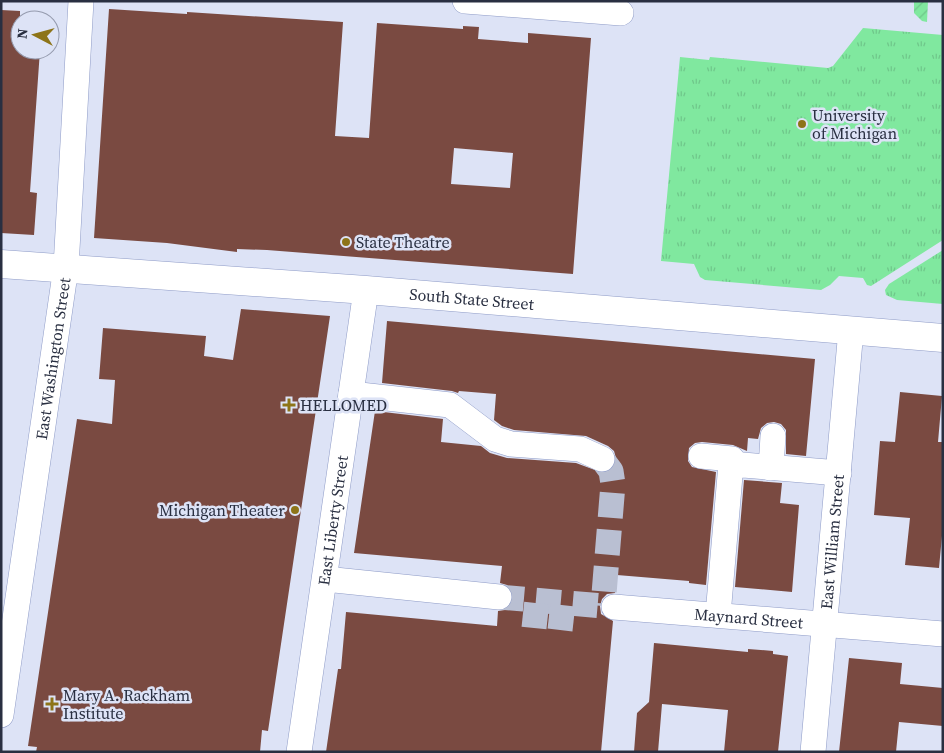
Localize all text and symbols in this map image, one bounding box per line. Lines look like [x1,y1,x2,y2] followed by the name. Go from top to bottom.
[10,10,60,60] north arrow
[12,28,33,40] text: N
[812,104,897,144] place label: University of Michigan
[796,118,808,130] marker: University of Michigan
[356,231,450,253] place label: State Theatre
[340,236,352,248] marker: State Theatre
[30,275,75,441] street label: East Washington Street
[409,283,536,315] street label: South State Street
[300,394,387,416] place label: HELLOMED
[282,398,296,412] marker: HELLOMED
[312,453,353,587] street label: East Liberty Street
[815,473,849,610] street label: East William Street
[159,499,285,521] place label: Michigan Theater
[289,504,301,516] marker: Michigan Theater
[693,603,805,634] street label: Maynard Street
[63,684,190,724] place label: Mary A. Rackham Institute
[45,697,59,711] marker: Mary A. Rackham Institute

